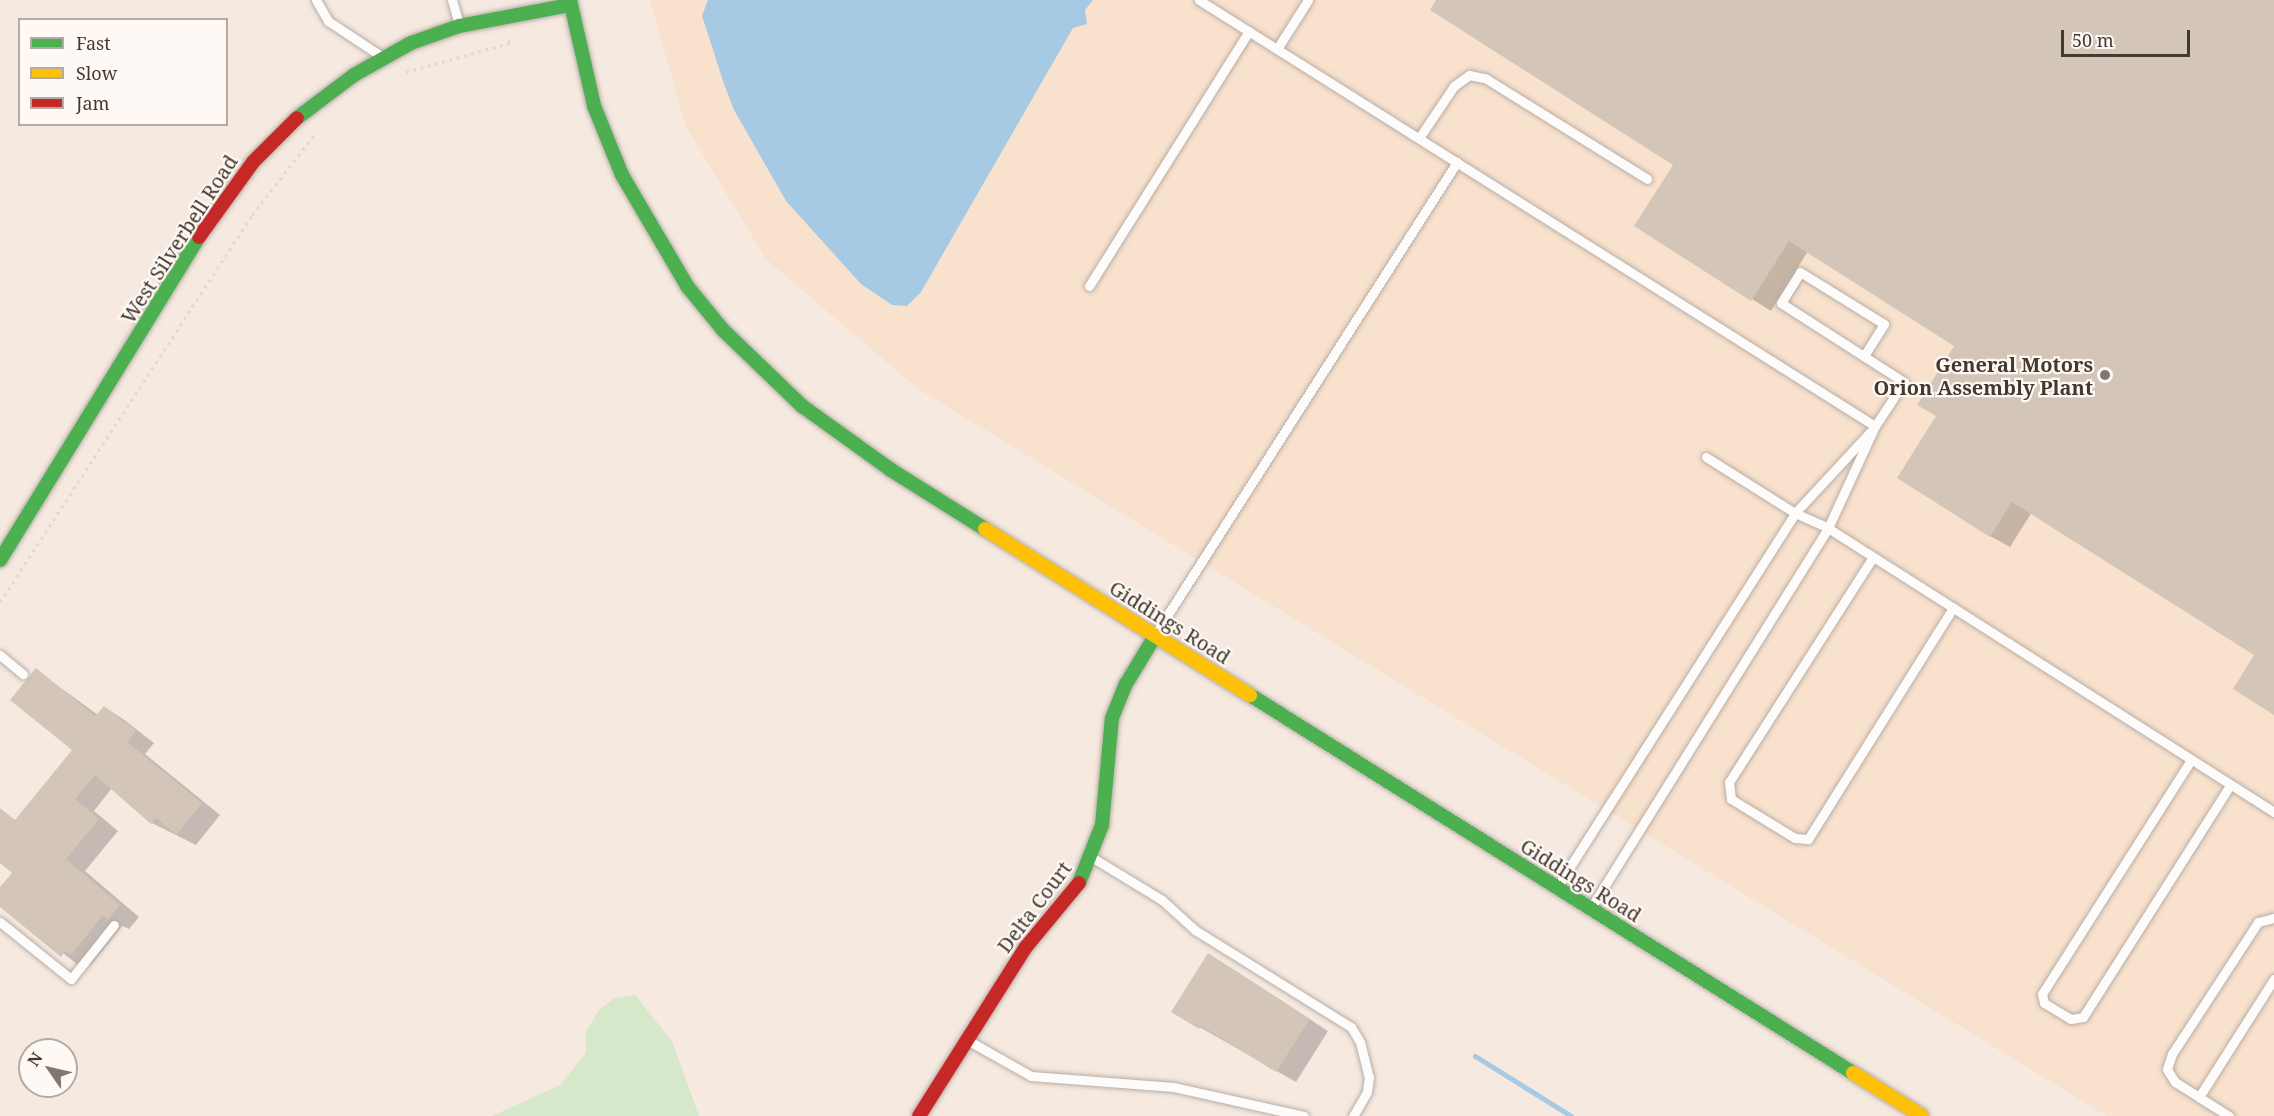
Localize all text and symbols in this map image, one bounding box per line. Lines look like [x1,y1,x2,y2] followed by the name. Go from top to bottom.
[18,18,228,126] legend
[2064,18,2193,56] scale bar
[2072,28,2114,52] text: 50 m
[76,31,111,55] text: Fast
[76,61,117,85] text: Slow
[76,91,110,115] text: Jam
[116,150,242,328] street label: West Silverbell Road
[1873,352,2093,399] place label: General Motors Orion Assembly Plant
[2098,368,2112,382] marker: General Motors Orion Assembly Plant
[1105,575,1235,669] street label: Giddings Road
[1516,833,1646,927] street label: Giddings Road
[992,857,1076,957] street label: Delta Court
[18,1038,78,1098] north arrow
[22,1048,47,1070] text: N

